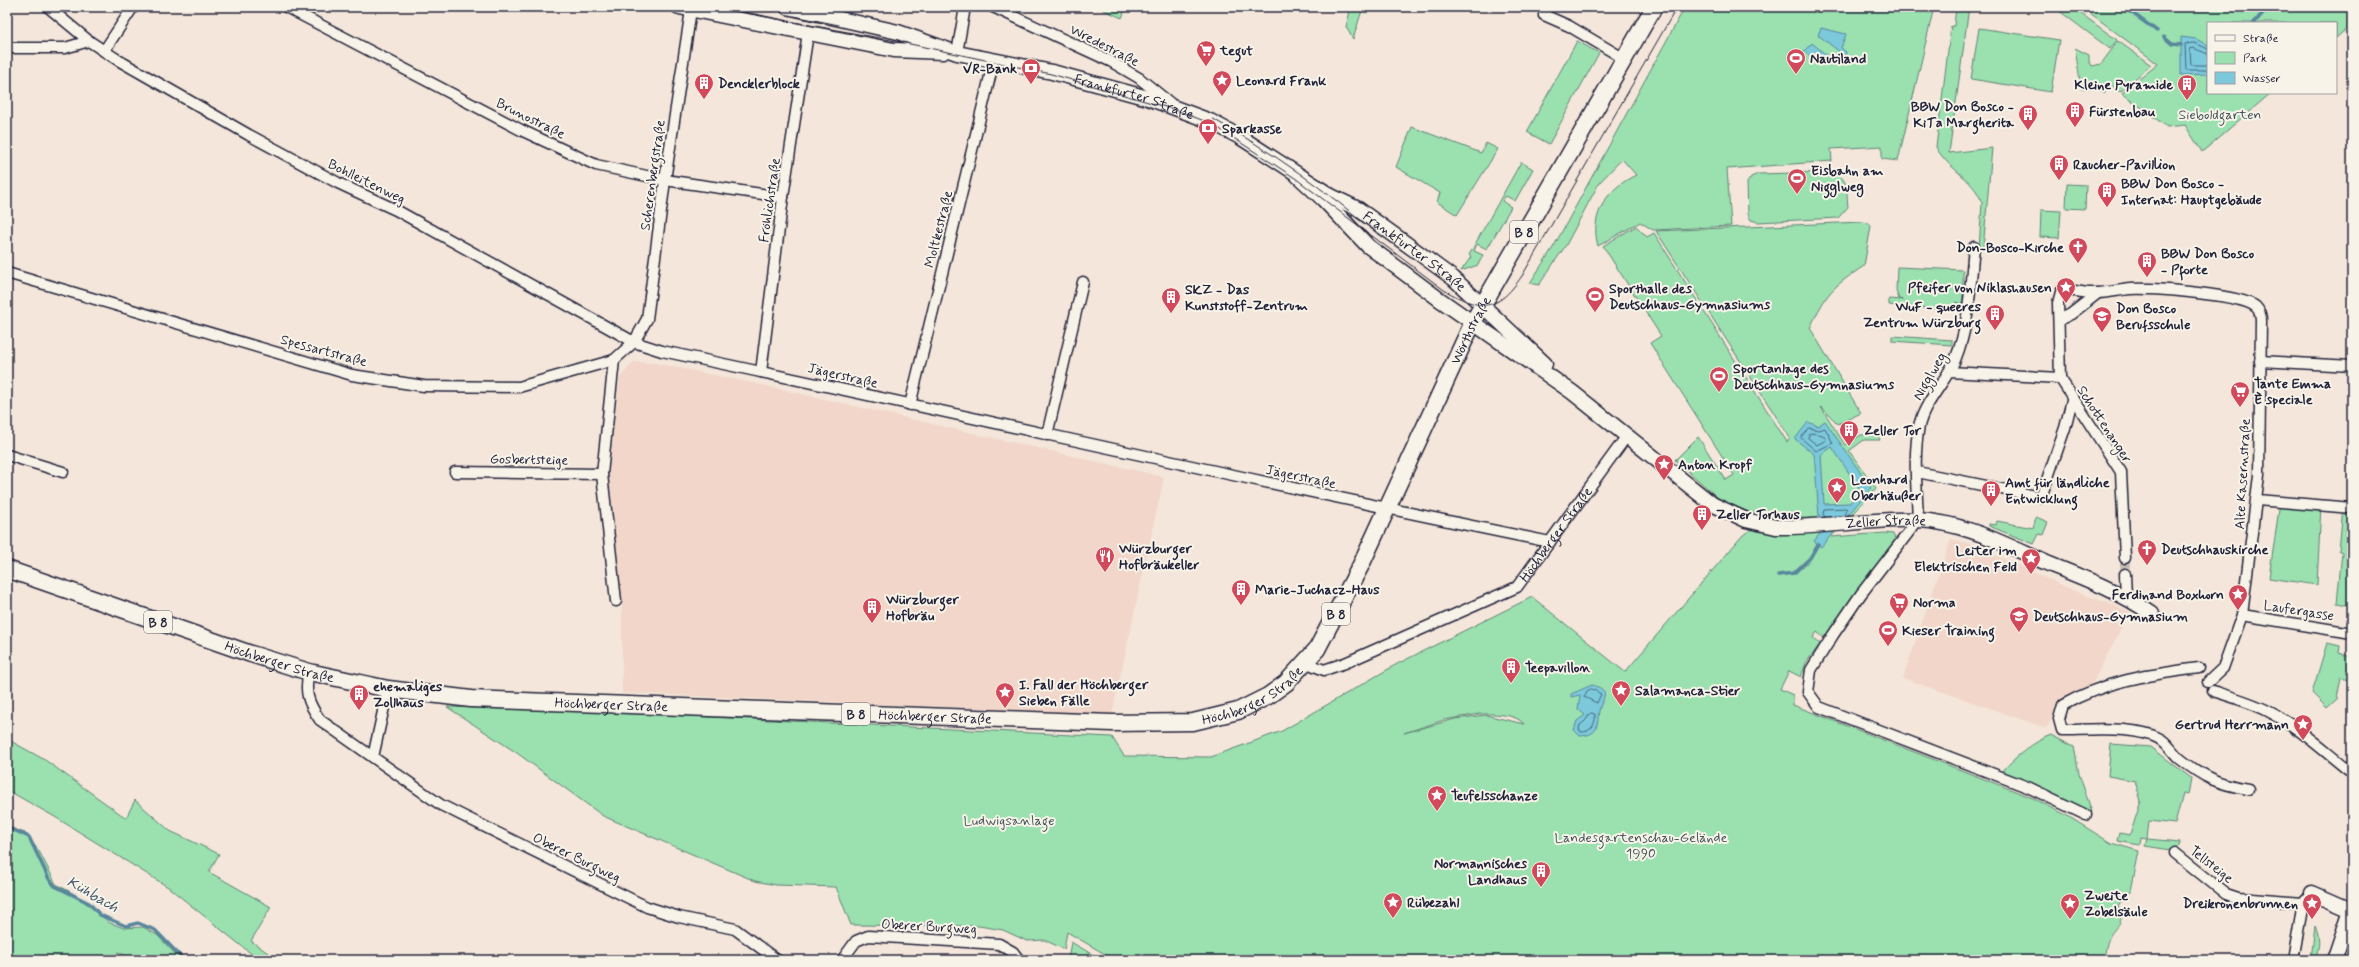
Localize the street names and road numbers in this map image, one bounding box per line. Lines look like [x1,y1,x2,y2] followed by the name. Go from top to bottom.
[1067,21,1142,71] street label: Wredestraße
[1072,70,1196,124] street label: Frankfurter Straße
[493,94,568,143] street label: Brunostraße
[636,118,672,232] street label: Scherenbergstraße
[325,155,408,208] street label: Bohlleitenweg
[755,156,785,244] street label: Fröhlichstraße
[921,189,957,270] street label: Moltkestraße
[1359,208,1470,296] street label: Frankfurter Straße
[1510,221,1538,243] road number: B 8
[1447,293,1496,367] street label: Wörthstraße
[278,331,369,371] street label: Spessartstraße
[1909,349,1953,405] street label: Nigglweg
[806,359,880,393] street label: Jägerstraße
[2072,382,2136,467] street label: Schottenanger
[2231,418,2255,530] street label: Alte Kasernstraße
[490,450,568,470] street label: Gosbertsteige
[1264,461,1338,493] street label: Jägerstraße
[1516,483,1597,586] street label: Höchberger Straße
[1845,512,1927,533] street label: Zeller Straße
[2262,597,2335,625] street label: Laufergasse
[1322,603,1350,625] road number: B 8
[144,611,172,633] road number: B 8
[222,638,336,687] street label: Höchberger Straße
[1200,662,1307,730] street label: Höchberger Straße
[554,694,668,716] street label: Höchberger Straße
[842,703,870,725] road number: B 8
[878,706,992,728] street label: Höchberger Straße
[529,829,624,889] street label: Oberer Burgweg
[2186,842,2237,888] street label: Tellsteige
[881,916,977,940] street label: Oberer Burgweg

